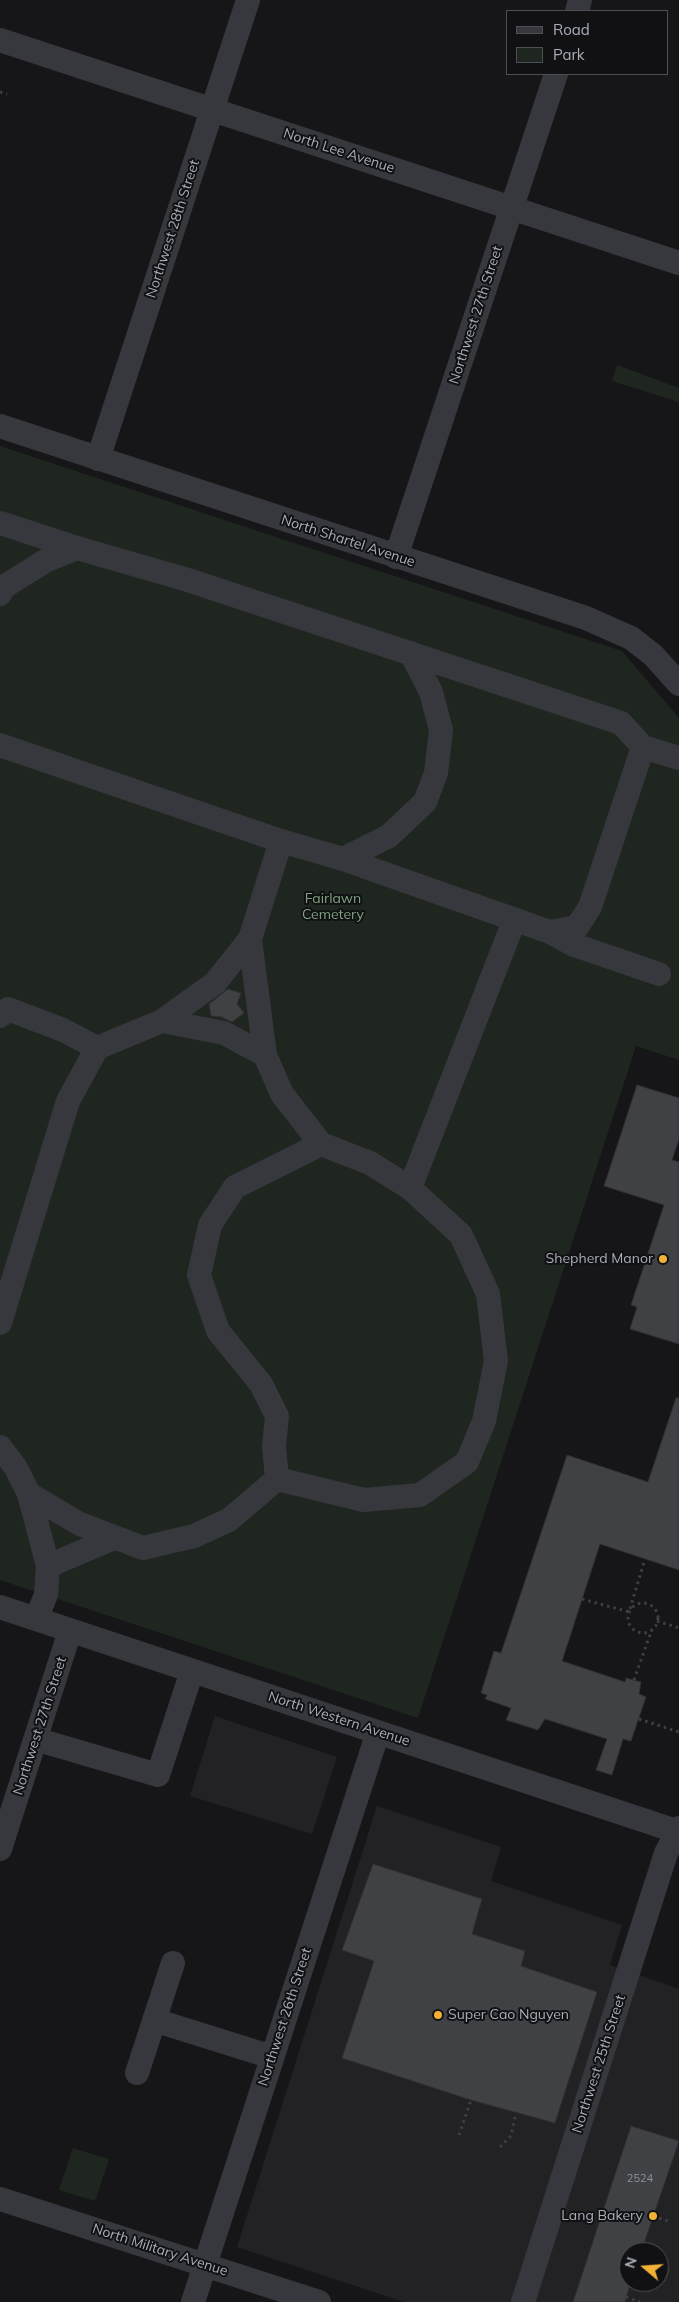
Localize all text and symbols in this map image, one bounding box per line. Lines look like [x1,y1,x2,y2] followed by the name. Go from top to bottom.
[507,10,669,75] legend
[553,20,590,39] text: Road
[553,45,585,64] text: Park
[281,125,397,177] street label: North Lee Avenue
[143,158,203,300] street label: Northwest 28th Street
[446,244,506,386] street label: Northwest 27th Street
[279,511,417,571] street label: North Shartel Avenue
[302,891,364,924] park label: Fairlawn Cemetery
[545,1251,653,1267] place label: Shepherd Manor
[657,1253,669,1265] marker: Shepherd Manor
[10,1655,70,1797] street label: Northwest 27th Street
[266,1688,412,1750] street label: North Western Avenue
[255,1946,315,2088] street label: Northwest 26th Street
[569,1993,629,2135] street label: Northwest 25th Street
[448,2007,569,2023] place label: Super Cao Nguyen
[432,2009,444,2021] marker: Super Cao Nguyen
[627,2172,653,2186] house number: 2524
[561,2208,643,2224] place label: Lang Bakery
[647,2210,659,2222] marker: Lang Bakery
[90,2220,230,2280] street label: North Military Avenue
[619,2242,669,2292] north arrow
[620,2255,641,2270] text: N

